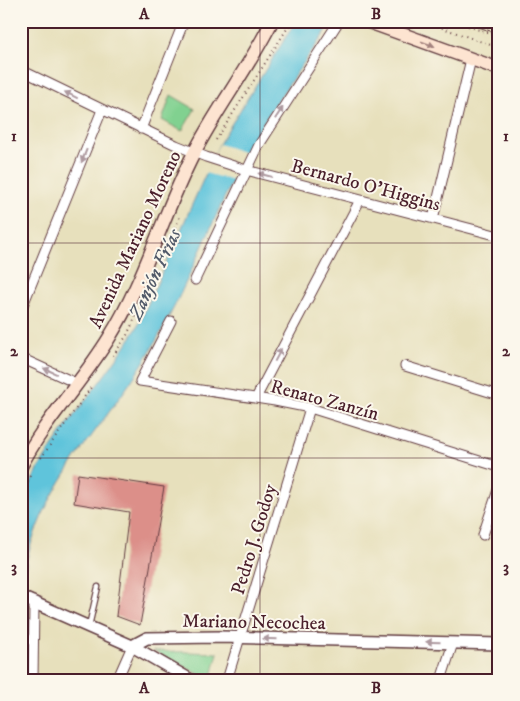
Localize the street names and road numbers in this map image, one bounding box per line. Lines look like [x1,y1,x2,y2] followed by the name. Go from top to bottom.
[84,147,187,332] street label: Avenida Mariano Moreno
[288,154,443,216] street label: Bernardo O'Higgins
[268,375,381,426] street label: Renato Zanzín
[227,480,282,598] street label: Pedro J. Godoy
[182,610,326,635] street label: Mariano Necochea

